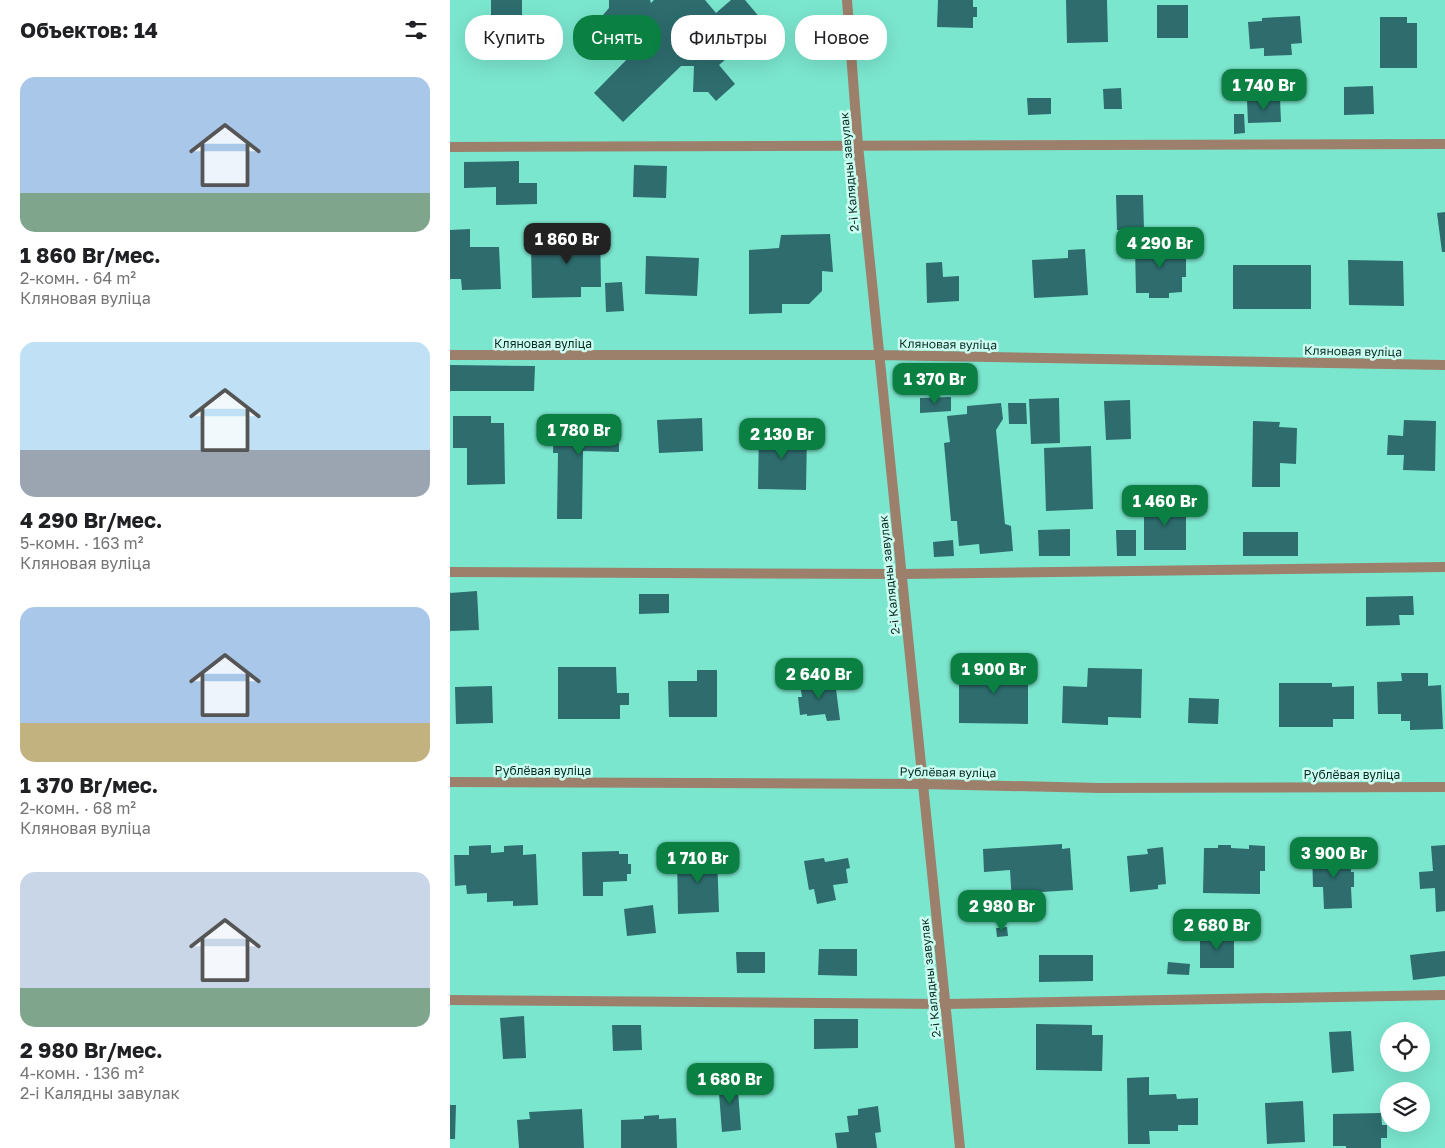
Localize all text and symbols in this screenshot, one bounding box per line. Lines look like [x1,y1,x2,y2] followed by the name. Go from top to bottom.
[465,15,563,60] chip: Купить
[573,15,661,60] chip: Снять
[671,15,785,60] chip: Фильтры
[795,15,887,60] chip: Новое
[402,16,430,44] icon: filters
[20,17,158,43] text: Объектов: 14
[1212,68,1316,111] pin: 1 740 Br
[1233,75,1295,95] text: 1 740 Br
[180,110,270,200] icon: home
[836,112,862,232] street label: 2-і Калядны завулак
[515,222,619,265] pin: 1 860 Br
[1108,226,1212,269] pin: 4 290 Br
[535,229,599,249] text: 1 860 Br
[1127,233,1193,253] text: 4 290 Br
[20,242,161,268] text: 1 860 Br/мес.
[20,268,136,288] text: 2-комн. · 64 m²
[20,288,151,308] text: Кляновая вуліца
[494,336,592,351] street label: Кляновая вуліца
[899,336,997,352] street label: Кляновая вуліца
[1304,343,1402,359] street label: Кляновая вуліца
[883,362,987,405] pin: 1 370 Br
[904,369,966,389] text: 1 370 Br
[180,375,270,465] icon: home
[527,414,631,456] pin: 1 780 Br
[730,418,834,460] pin: 2 130 Br
[547,420,611,440] text: 1 780 Br
[750,424,814,444] text: 2 130 Br
[1113,484,1217,527] pin: 1 460 Br
[1133,491,1197,511] text: 1 460 Br
[20,507,162,533] text: 4 290 Br/мес.
[875,515,903,635] street label: 2-і Калядны завулак
[20,533,143,553] text: 5-комн. · 163 m²
[20,553,151,573] text: Кляновая вуліца
[180,640,270,730] icon: home
[942,652,1046,695] pin: 1 900 Br
[767,658,871,700] pin: 2 640 Br
[962,659,1026,679] text: 1 900 Br
[786,664,852,684] text: 2 640 Br
[495,763,591,778] street label: Рублёвая вуліца
[899,764,997,780] street label: Рублёвая вуліца
[1304,767,1400,782] street label: Рублёвая вуліца
[20,772,158,798] text: 1 370 Br/мес.
[20,798,136,818] text: 2-комн. · 68 m²
[20,818,151,838] text: Кляновая вуліца
[1282,836,1386,879] pin: 3 900 Br
[646,842,750,884] pin: 1 710 Br
[1301,843,1367,863] text: 3 900 Br
[667,848,729,868] text: 1 710 Br
[950,890,1054,932] pin: 2 980 Br
[969,896,1035,916] text: 2 980 Br
[180,905,270,995] icon: home
[1165,908,1269,951] pin: 2 680 Br
[1184,915,1250,935] text: 2 680 Br
[916,918,944,1038] street label: 2-і Калядны завулак
[1380,1022,1430,1132] map controls
[1380,1022,1430,1072] button: locate
[20,1037,163,1063] text: 2 980 Br/мес.
[678,1062,782,1105] pin: 1 680 Br
[20,1063,144,1083] text: 4-комн. · 136 m²
[698,1069,762,1089] text: 1 680 Br
[1380,1082,1430,1132] button: layers
[20,1083,180,1103] text: 2-і Калядны завулак

